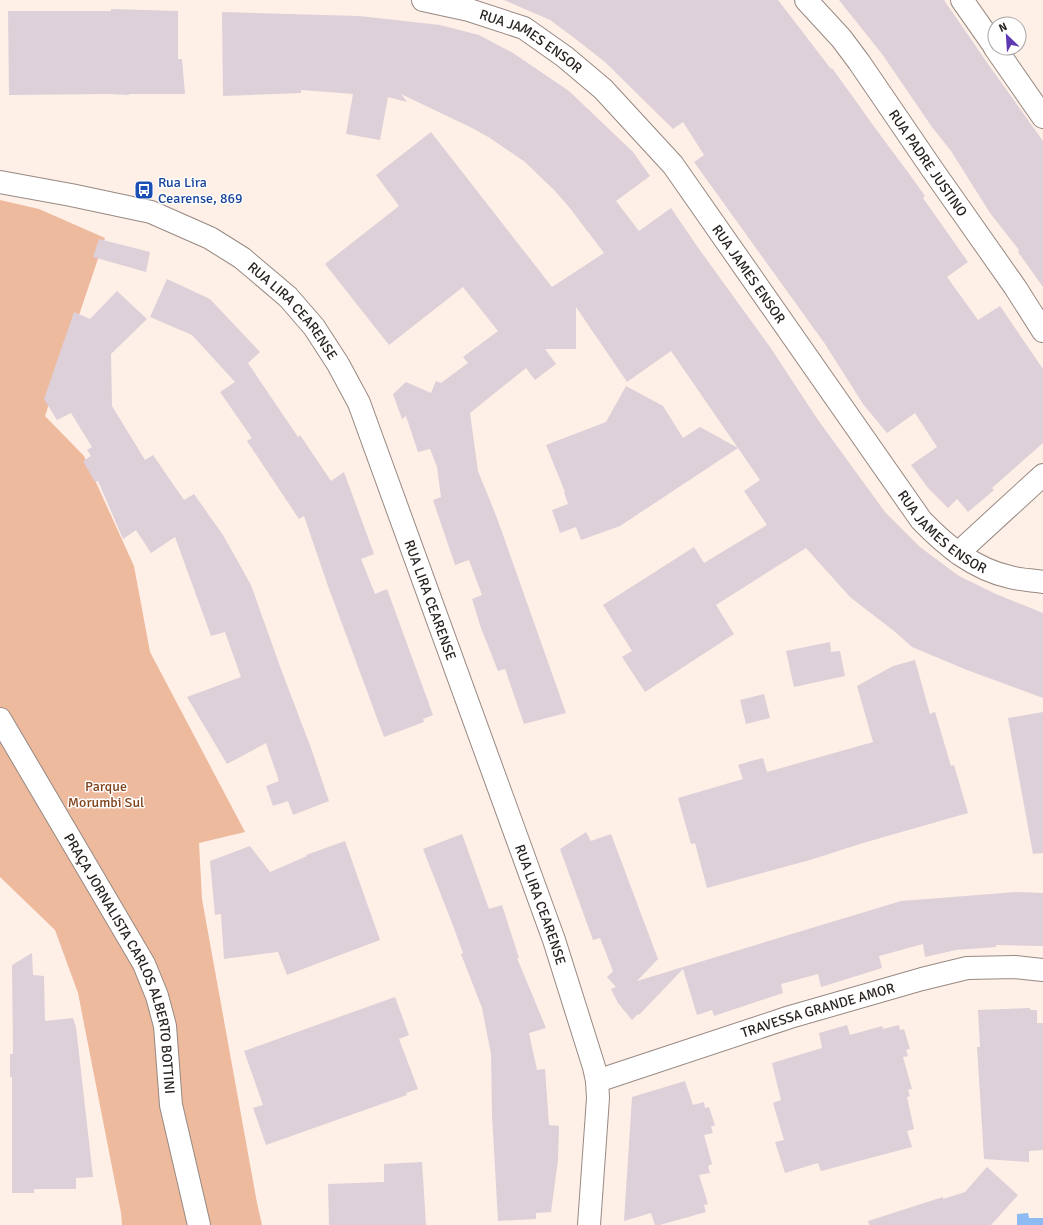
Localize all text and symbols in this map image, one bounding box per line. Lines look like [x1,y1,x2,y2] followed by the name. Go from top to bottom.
[477,6,586,76] street label: RUA JAMES ENSOR
[987,16,1027,56] north arrow
[997,20,1009,35] text: N
[885,106,971,220] street label: RUA PADRE JUSTINO
[158,174,243,207] place label: Rua Lira Cearense, 869
[133,179,155,201] bus stop icon: Rua Lira Cearense, 869
[709,221,789,327] street label: RUA JAMES ENSOR
[244,258,341,363] street label: RUA LIRA CEARENSE
[894,487,990,577] street label: RUA JAMES ENSOR
[401,537,460,662] street label: RUA LIRA CEARENSE
[68,778,144,811] park label: Parque Morumbi Sul
[61,830,179,1095] street label: PRAÇA JORNALISTA CARLOS ALBERTO BOTTINI
[511,842,570,967] street label: RUA LIRA CEARENSE
[739,979,897,1041] street label: TRAVESSA GRANDE AMOR

